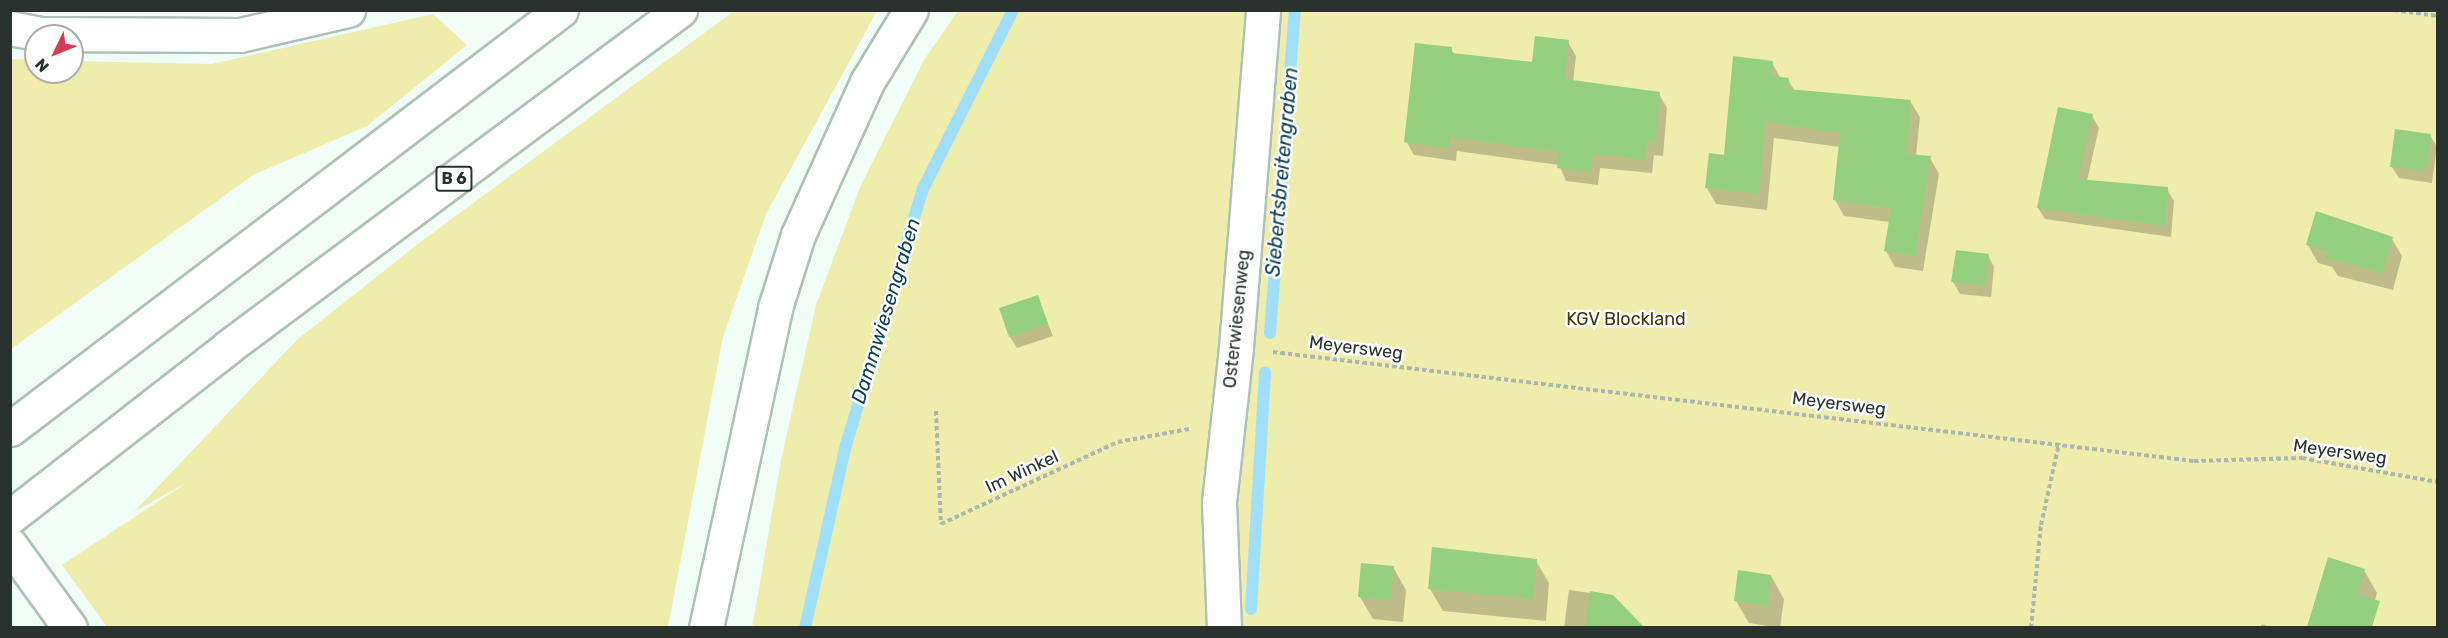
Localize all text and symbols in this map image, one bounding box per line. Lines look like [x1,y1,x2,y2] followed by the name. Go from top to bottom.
[24,24,84,84] north arrow
[31,55,53,76] text: N
[1261,66,1303,278] water label: Siebertsbreitengraben
[434,166,474,192] road number: B 6
[846,215,926,407] water label: Dammwiesengraben
[1219,249,1255,389] street label: Osterwiesenweg
[1566,308,1686,330] park label: KGV Blockland
[1308,332,1404,364] street label: Meyersweg
[1791,388,1887,420] street label: Meyersweg
[2292,435,2388,469] street label: Meyersweg
[982,446,1062,498] street label: Im Winkel

